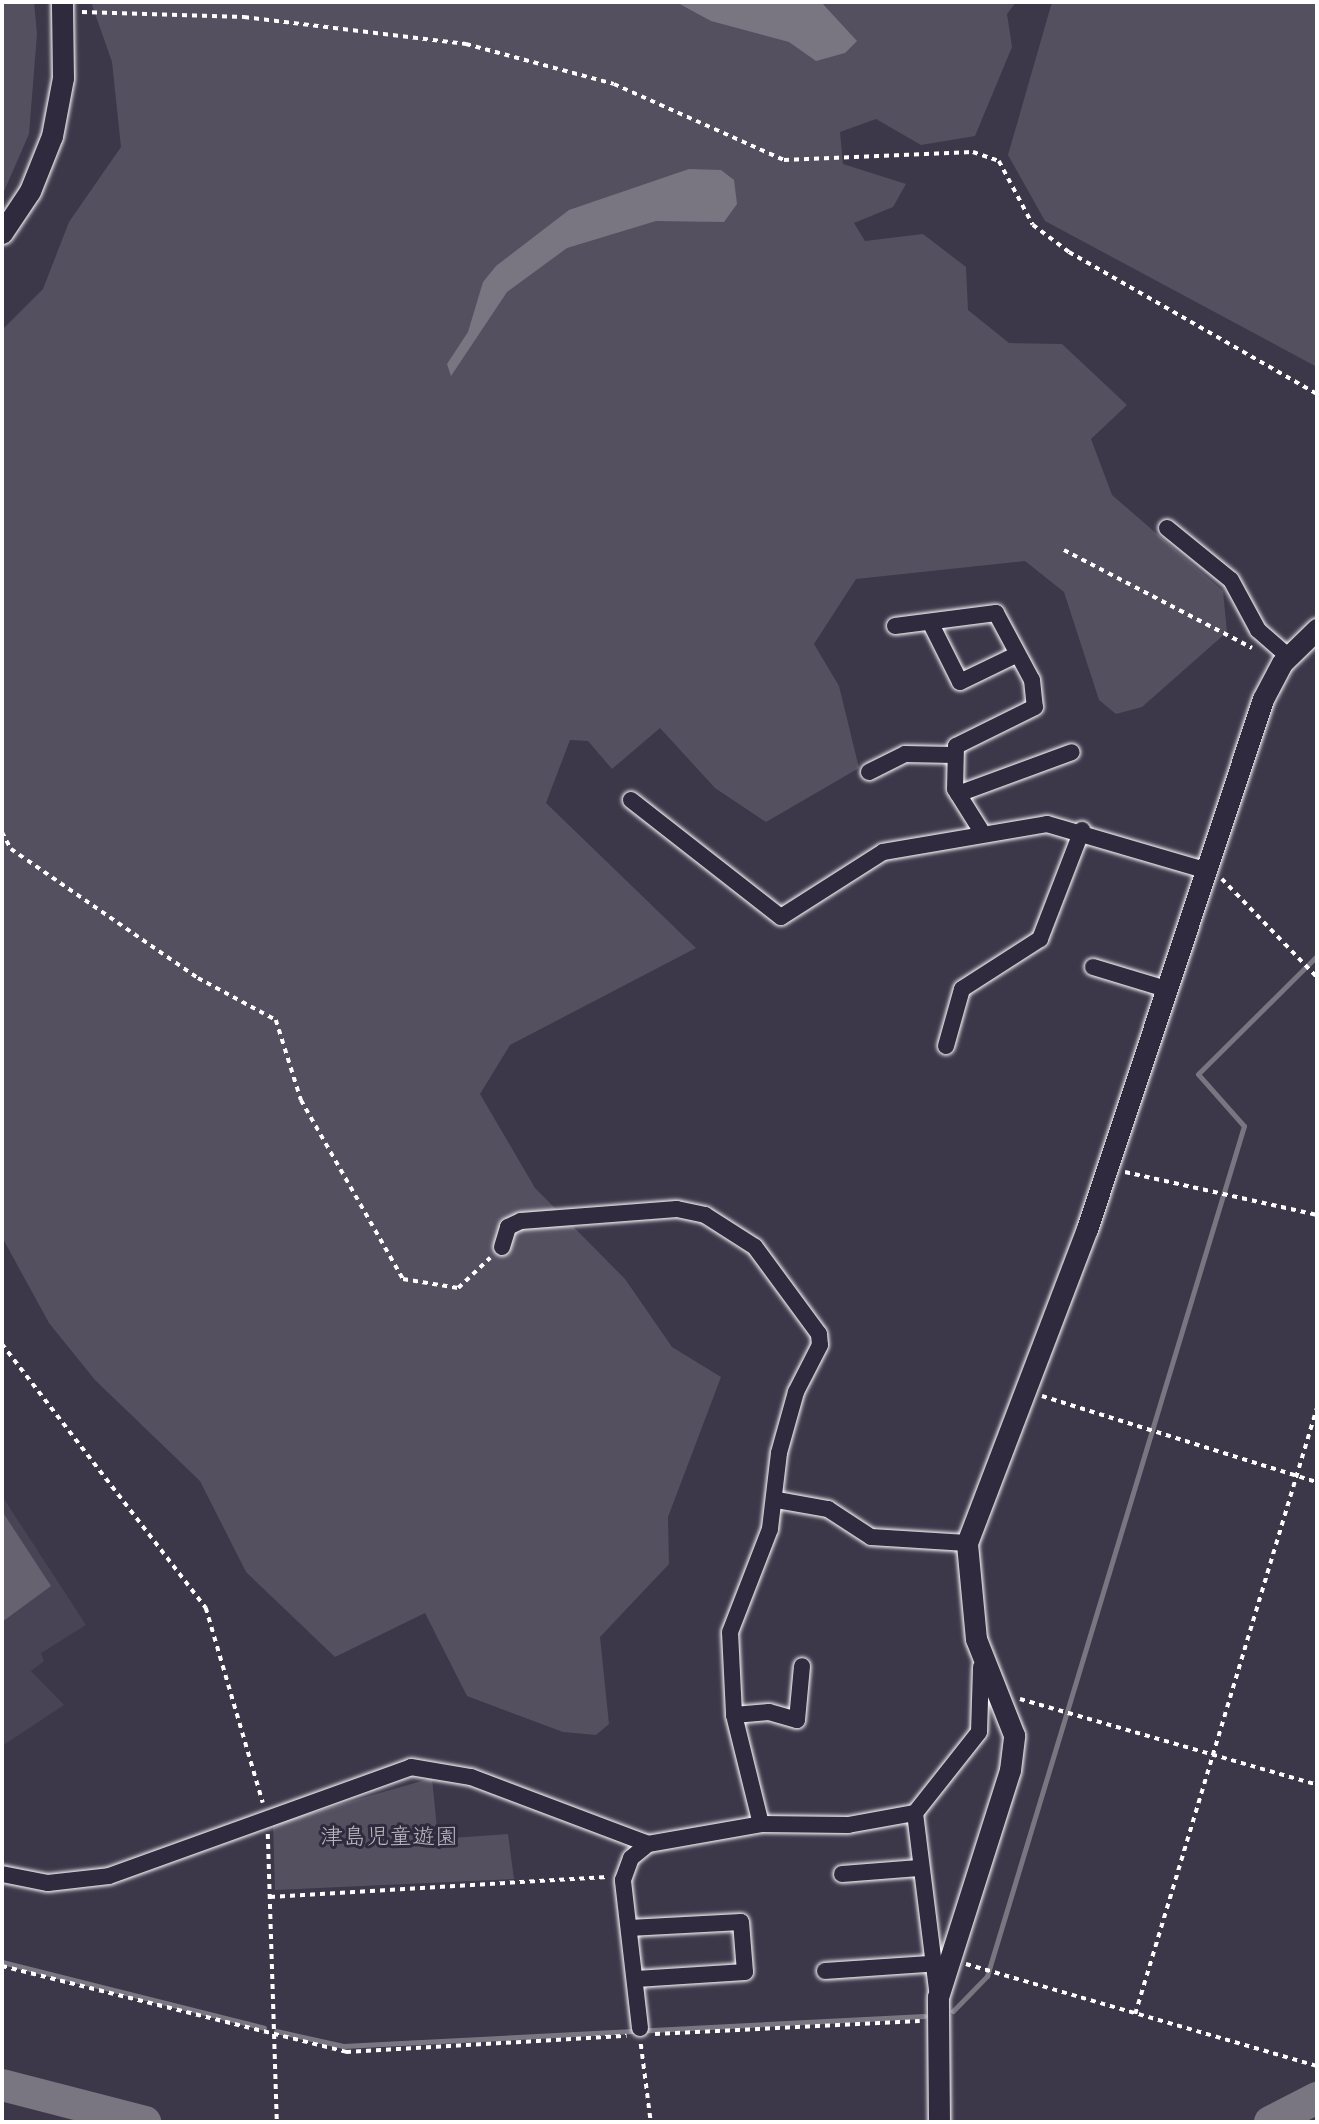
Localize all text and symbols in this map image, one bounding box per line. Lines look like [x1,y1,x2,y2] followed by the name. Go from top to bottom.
[320,1823,458,1851] park label: 津島児童遊園

